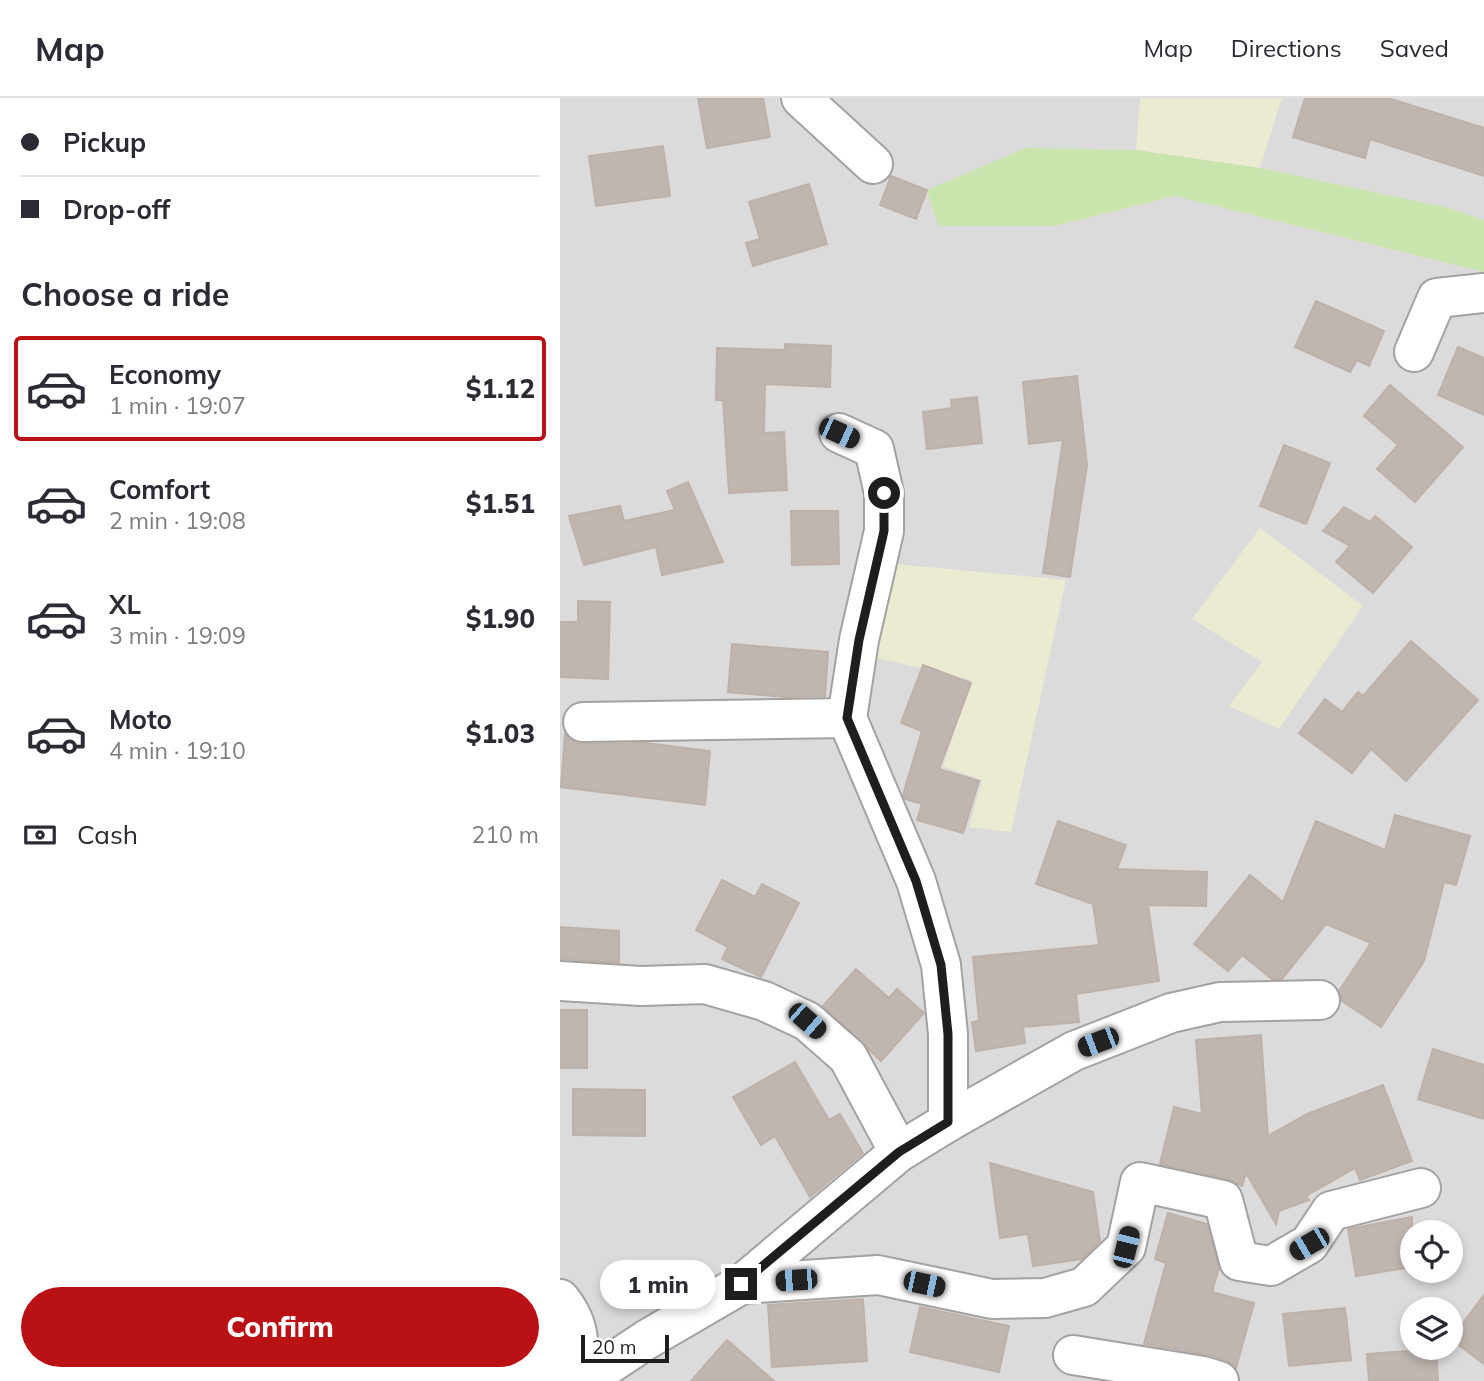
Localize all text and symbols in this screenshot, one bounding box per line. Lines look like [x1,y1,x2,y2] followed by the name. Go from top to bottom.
[35,28,105,69] text: Map
[1143,33,1193,63] text: Map
[1231,33,1342,63] text: Directions
[1380,33,1449,63] text: Saved
[63,126,146,159] text: Pickup
[63,193,170,226] text: Drop-off
[21,274,229,314] text: Choose a ride
[25,357,88,420] icon: car
[109,358,221,391] text: Economy
[466,372,535,405] text: $1.12
[109,391,246,420] text: 1 min · 19:07
[816,415,863,451] car
[25,472,88,535] icon: car
[109,473,210,506] text: Comfort
[868,477,900,509] route start
[466,487,535,520] text: $1.51
[109,506,246,535] text: 2 min · 19:08
[25,587,88,650] icon: car
[109,588,141,621] text: XL
[466,602,535,635] text: $1.90
[109,621,246,650] text: 3 min · 19:09
[25,702,88,765] icon: car
[109,703,172,736] text: Moto
[466,717,535,750] text: $1.03
[109,736,246,765] text: 4 min · 19:10
[21,816,59,854] icon: cash
[77,818,138,851] text: Cash
[471,820,539,849] text: 210 m
[785,999,830,1043] car
[1075,1025,1122,1059] car
[1400,1220,1463,1360] map controls
[1400,1220,1463,1283] button: locate
[1111,1224,1142,1270] car
[1286,1224,1333,1264] car
[601,1260,716,1308] callout: 1 min
[725,1268,757,1300] route end
[775,1268,818,1292] car
[902,1269,947,1299] car
[627,1270,689,1299] text: 1 min
[21,1287,539,1367] button: Confirm
[1400,1297,1463,1360] button: layers
[581,1332,668,1364] scale bar
[592,1335,636,1359] text: 20 m

